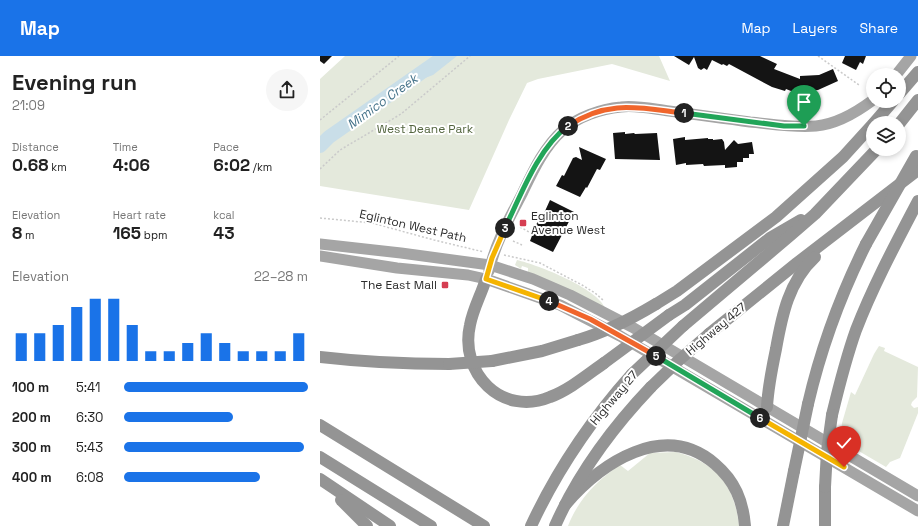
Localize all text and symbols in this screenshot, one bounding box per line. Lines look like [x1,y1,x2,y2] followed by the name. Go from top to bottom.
[20,16,60,41] text: Map
[741,19,771,37] text: Map
[793,19,837,37] text: Layers
[859,19,898,37] text: Share
[12,68,137,96] text: Evening run
[866,68,906,156] map controls
[866,68,906,108] button: locate
[266,69,308,111] button: share
[344,69,423,133] water label: Mimico Creek
[787,85,821,126] pin
[793,91,815,113] icon: arrive
[12,97,45,114] text: 21:09
[674,103,694,123] pin: 1
[682,106,686,120] text: 1
[558,116,578,136] pin: 2
[866,116,906,156] button: layers
[565,119,571,133] text: 2
[377,121,474,137] park label: West Deane Park
[12,140,59,154] text: Distance
[113,140,138,154] text: Time
[213,140,239,154] text: Pace
[12,154,48,176] text: 0.68
[113,154,150,176] text: 4:06
[213,154,250,176] text: 6:02
[48,160,67,174] text: km
[250,160,272,174] text: /km
[358,206,468,246] street label: Eglinton West Path
[12,208,60,222] text: Elevation
[113,208,166,222] text: Heart rate
[213,208,235,222] text: kcal
[531,208,606,238] place label: Eglinton Avenue West
[495,218,515,238] pin: 3
[518,218,528,228] marker: Eglinton Avenue West
[502,221,508,235] text: 3
[12,222,22,244] text: 8
[113,222,141,244] text: 165
[213,222,234,244] text: 43
[22,228,35,242] text: m
[141,228,168,242] text: bpm
[12,268,69,285] text: Elevation
[254,268,308,285] text: 22–28 m
[361,277,437,293] place label: The East Mall
[440,280,450,290] marker: The East Mall
[539,291,559,311] pin: 4
[546,294,553,308] text: 4
[683,299,750,359] street label: Highway 427
[646,346,666,366] pin: 5
[653,349,659,363] text: 5
[587,367,642,429] street label: Highway 27
[12,379,49,396] text: 100 m
[76,379,100,396] text: 5:41
[750,408,770,428] pin: 6
[12,409,51,426] text: 200 m
[76,409,103,426] text: 6:30
[757,411,763,425] text: 6
[827,426,861,467] pin
[833,432,855,454] icon: check
[12,439,51,456] text: 300 m
[76,439,103,456] text: 5:43
[12,469,52,486] text: 400 m
[76,469,104,486] text: 6:08

